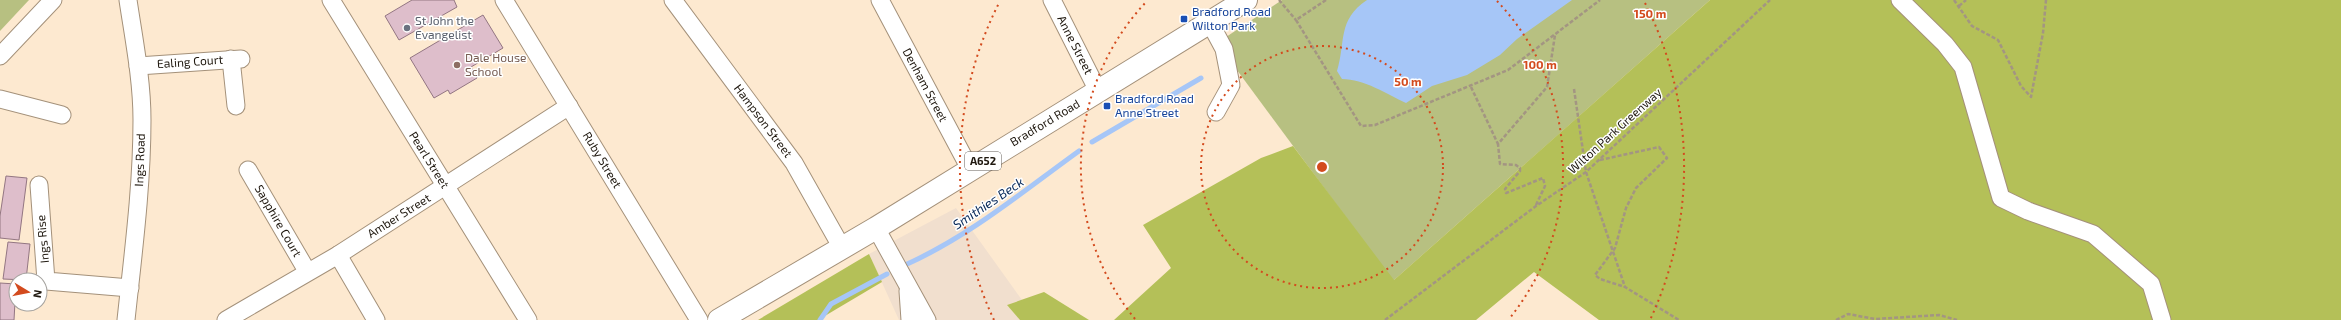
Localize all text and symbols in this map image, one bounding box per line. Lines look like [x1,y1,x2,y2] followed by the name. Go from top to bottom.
[1192,4,1271,32] place label: Bradford Road Wilton Park
[1634,6,1666,20] text: 150 m
[415,13,474,41] place label: St John the Evangelist
[1055,13,1097,77] street label: Anne Street
[1179,14,1189,24] marker: Bradford Road Wilton Park
[402,23,412,33] marker: St John the Evangelist
[901,45,951,124] street label: Denham Street
[465,50,526,78] place label: Dale House School
[156,52,224,70] street label: Ealing Court
[1523,57,1557,71] text: 100 m
[452,60,462,70] marker: Dale House School
[1394,74,1422,88] text: 50 m
[732,81,796,160] street label: Hampson Street
[1565,84,1664,176] street label: Wilton Park Greenway
[1115,91,1194,119] place label: Bradford Road Anne Street
[1007,96,1082,148] street label: Bradford Road
[1102,101,1112,111] marker: Bradford Road Anne Street
[407,129,453,191] street label: Pearl Street
[581,129,625,191] street label: Ruby Street
[131,133,147,187] street label: Ings Road
[965,152,1001,170] road number: A652
[1315,160,1329,174] centre of rings
[950,173,1027,233] water label: Smithies Beck
[253,182,305,259] street label: Sapphire Court
[364,190,433,240] street label: Amber Street
[33,214,51,264] street label: Ings Rise
[8,272,48,312] north arrow
[31,289,45,299] text: N

